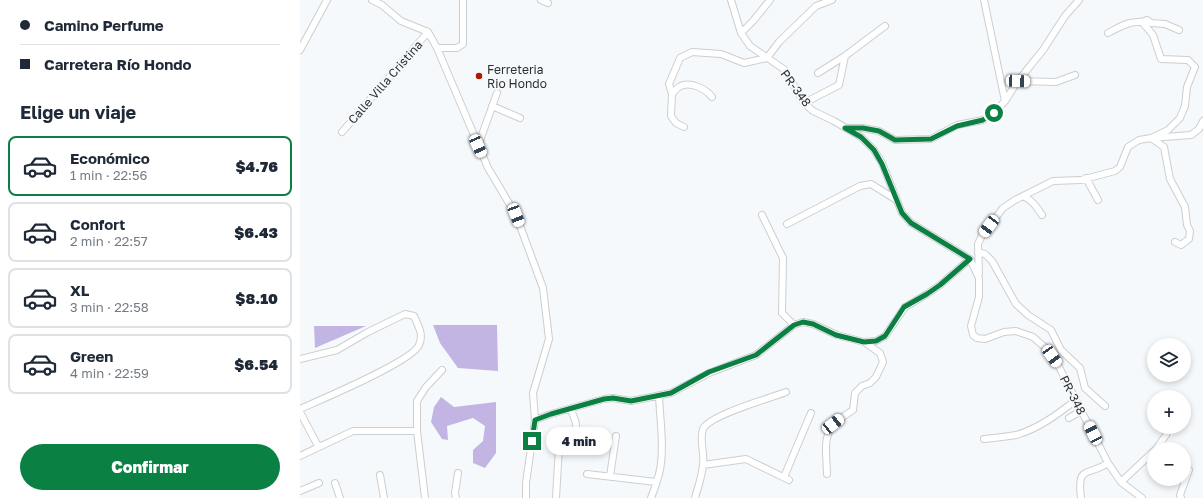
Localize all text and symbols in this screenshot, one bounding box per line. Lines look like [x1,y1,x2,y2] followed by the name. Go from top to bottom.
[44,16,164,34] text: Camino Perfume
[345,37,425,127] street label: Calle Villa Cristina
[44,55,192,73] text: Carretera Río Hondo
[487,62,547,91] place label: Ferreteria Rio Hondo
[778,67,814,109] street label: PR-348
[474,71,484,81] marker: Ferreteria Rio Hondo
[1006,75,1030,87] car
[20,101,136,123] text: Elige un viaje
[985,104,1003,122] route start
[468,133,488,159] car
[22,148,58,184] icon: car
[70,149,150,167] text: Económico
[236,157,278,175] text: $4.76
[70,167,147,183] text: 1 min · 22:56
[506,202,526,228] car
[977,213,1001,239] car
[22,214,58,250] icon: car
[70,215,125,233] text: Confort
[234,223,278,241] text: $6.43
[70,233,148,249] text: 2 min · 22:57
[22,280,58,316] icon: car
[70,281,89,299] text: XL
[235,289,278,307] text: $8.10
[70,299,149,315] text: 3 min · 22:58
[1147,338,1191,486] map controls
[1147,338,1191,382] button: layers
[1040,343,1064,369] car
[22,346,58,382] icon: car
[70,347,113,365] text: Green
[234,355,278,373] text: $6.54
[70,365,149,381] text: 4 min · 22:59
[1057,373,1089,417] street label: PR-348
[1147,390,1191,434] button: +
[820,412,846,436] car
[1082,420,1104,446] car
[546,427,612,455] callout: 4 min
[523,432,541,450] route end
[562,433,596,449] text: 4 min
[1147,442,1191,486] button: −
[20,444,280,490] button: Confirmar

